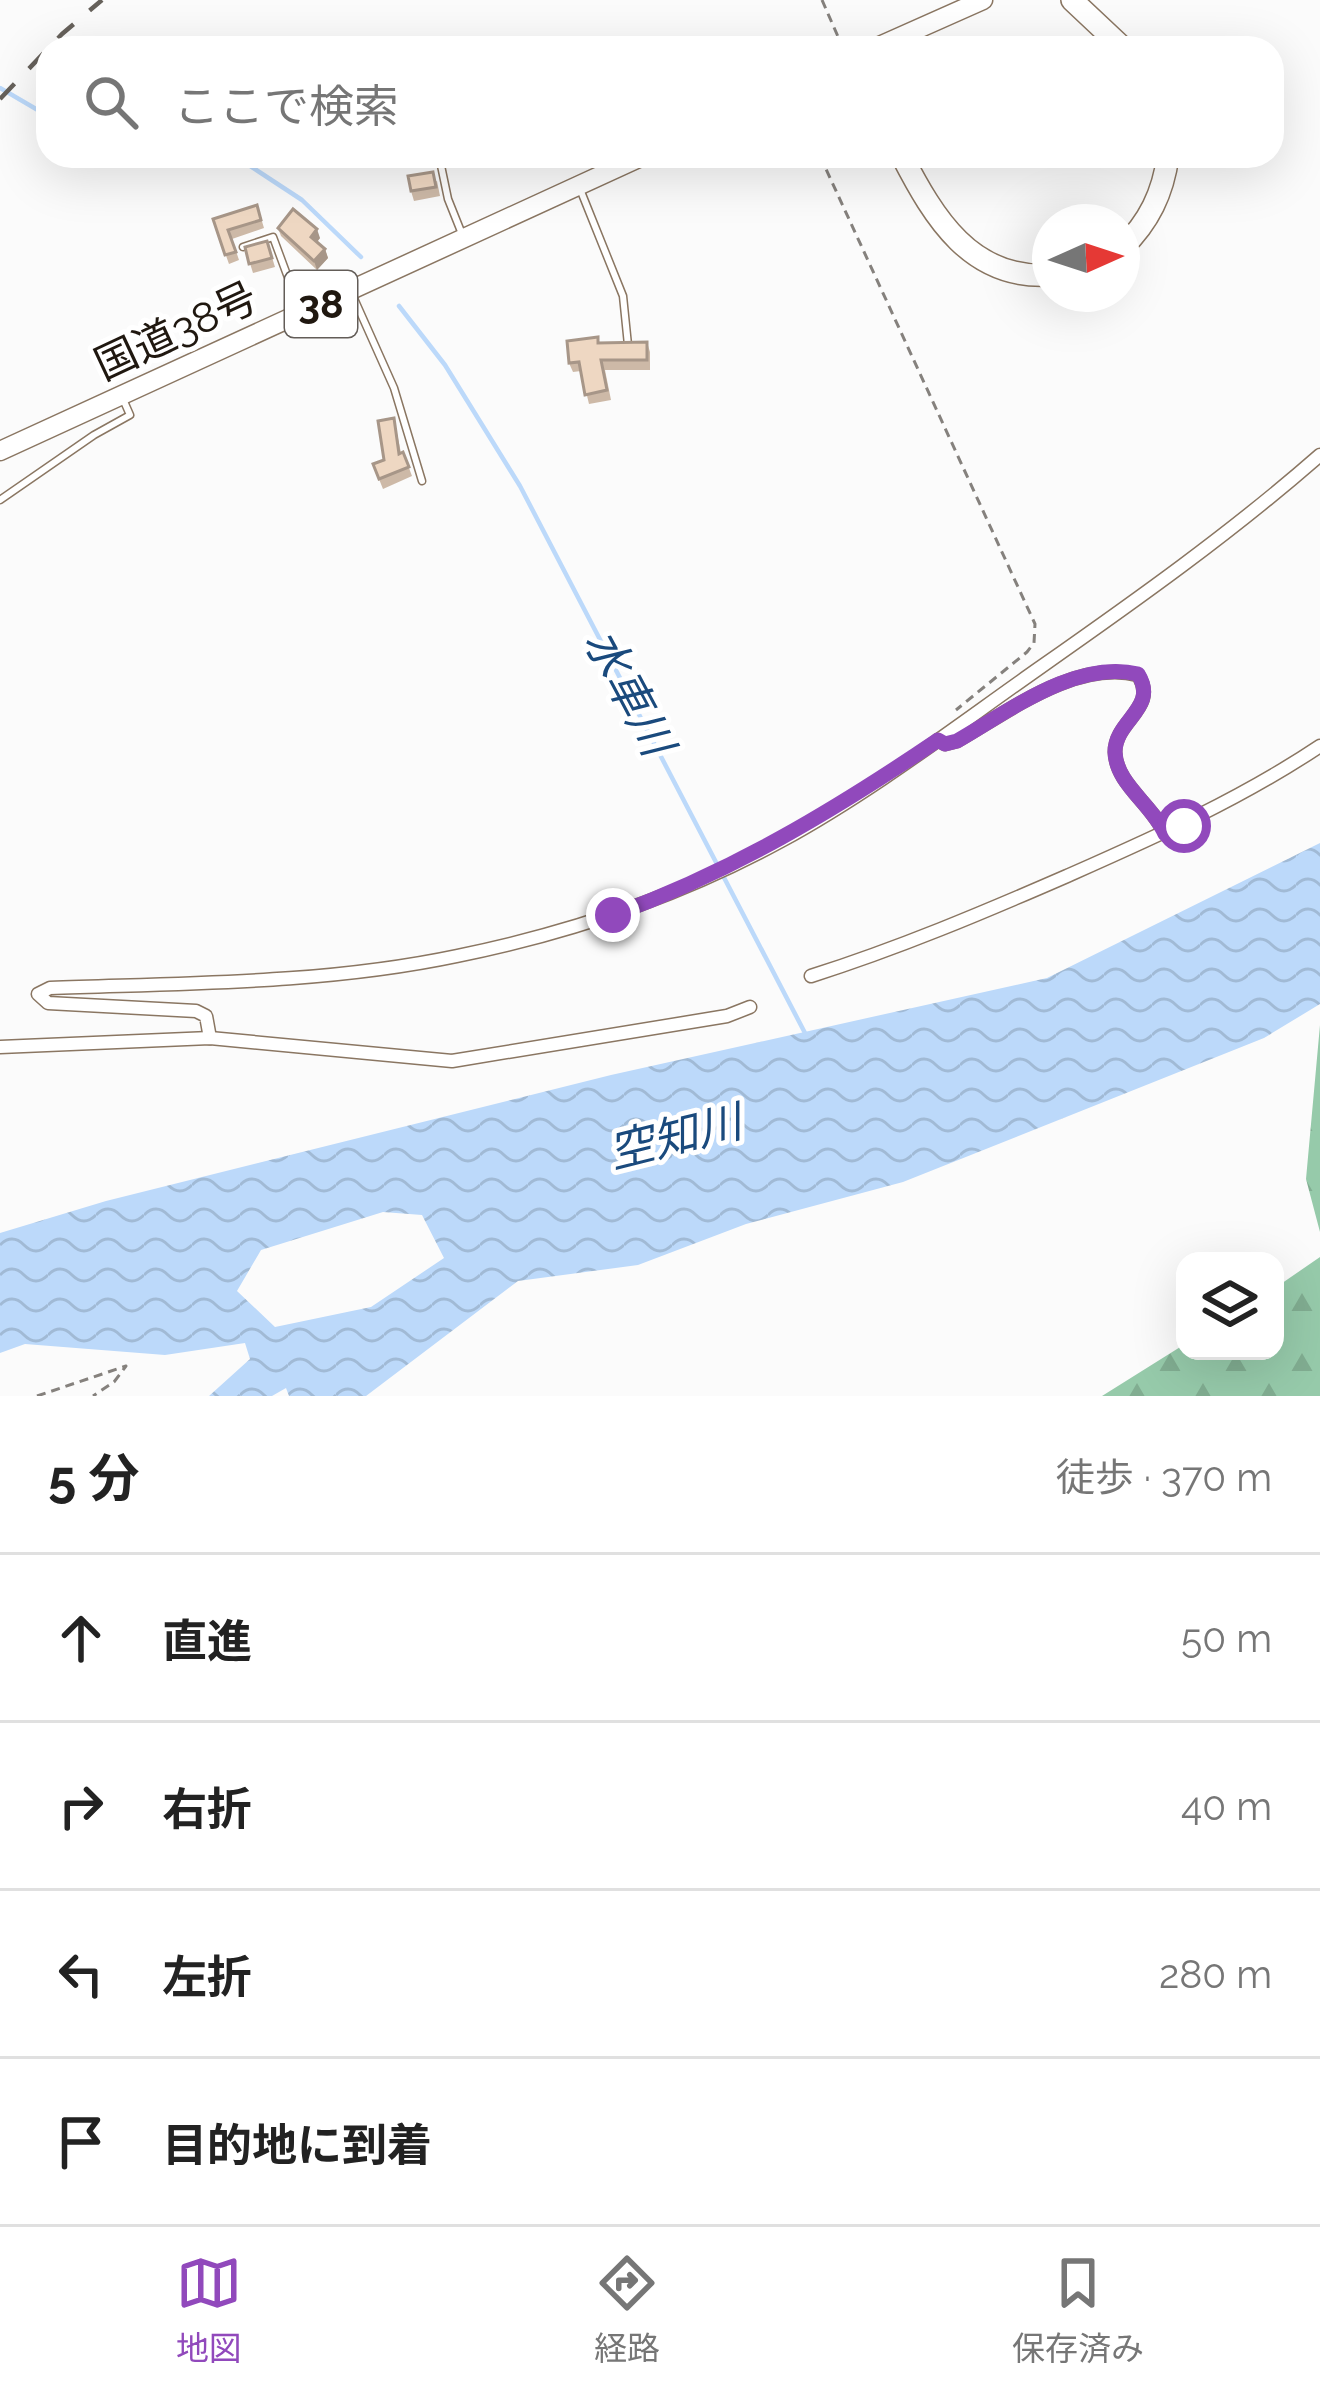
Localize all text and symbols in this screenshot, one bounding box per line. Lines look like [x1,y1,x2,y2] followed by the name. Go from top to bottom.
[36,36,1284,168] search box
[78,69,144,135] icon: search
[174,80,399,133] text: ここで検索
[1032,204,1140,312] north arrow
[285,271,357,337] road number: 38
[87,272,265,390] street label: 国道38号
[574,620,686,768] water label: 水車川
[1157,799,1211,853] route start
[586,888,640,942] route end
[603,1094,751,1179] water label: 空知川
[1176,1252,1284,1360] map controls
[1176,1252,1284,1360] button: layers
[48,1448,140,1508] text: 5 分
[1056,1454,1272,1500] text: 徒歩 · 370 m
[48,1605,114,1671] icon: ahead
[162,1615,252,1668] text: 直進
[1181,1615,1272,1661] text: 50 m
[48,1773,114,1839] icon: right
[162,1783,252,1836] text: 右折
[1181,1783,1272,1829] text: 40 m
[48,1941,114,2007] icon: left
[162,1951,252,2004] text: 左折
[1159,1951,1272,1997] text: 280 m
[48,2109,114,2175] icon: arrive
[162,2119,432,2172] text: 目的地に到着
[176,2250,242,2370] tab: 地図
[594,2250,660,2370] tab: 経路
[1012,2250,1144,2370] tab: 保存済み

